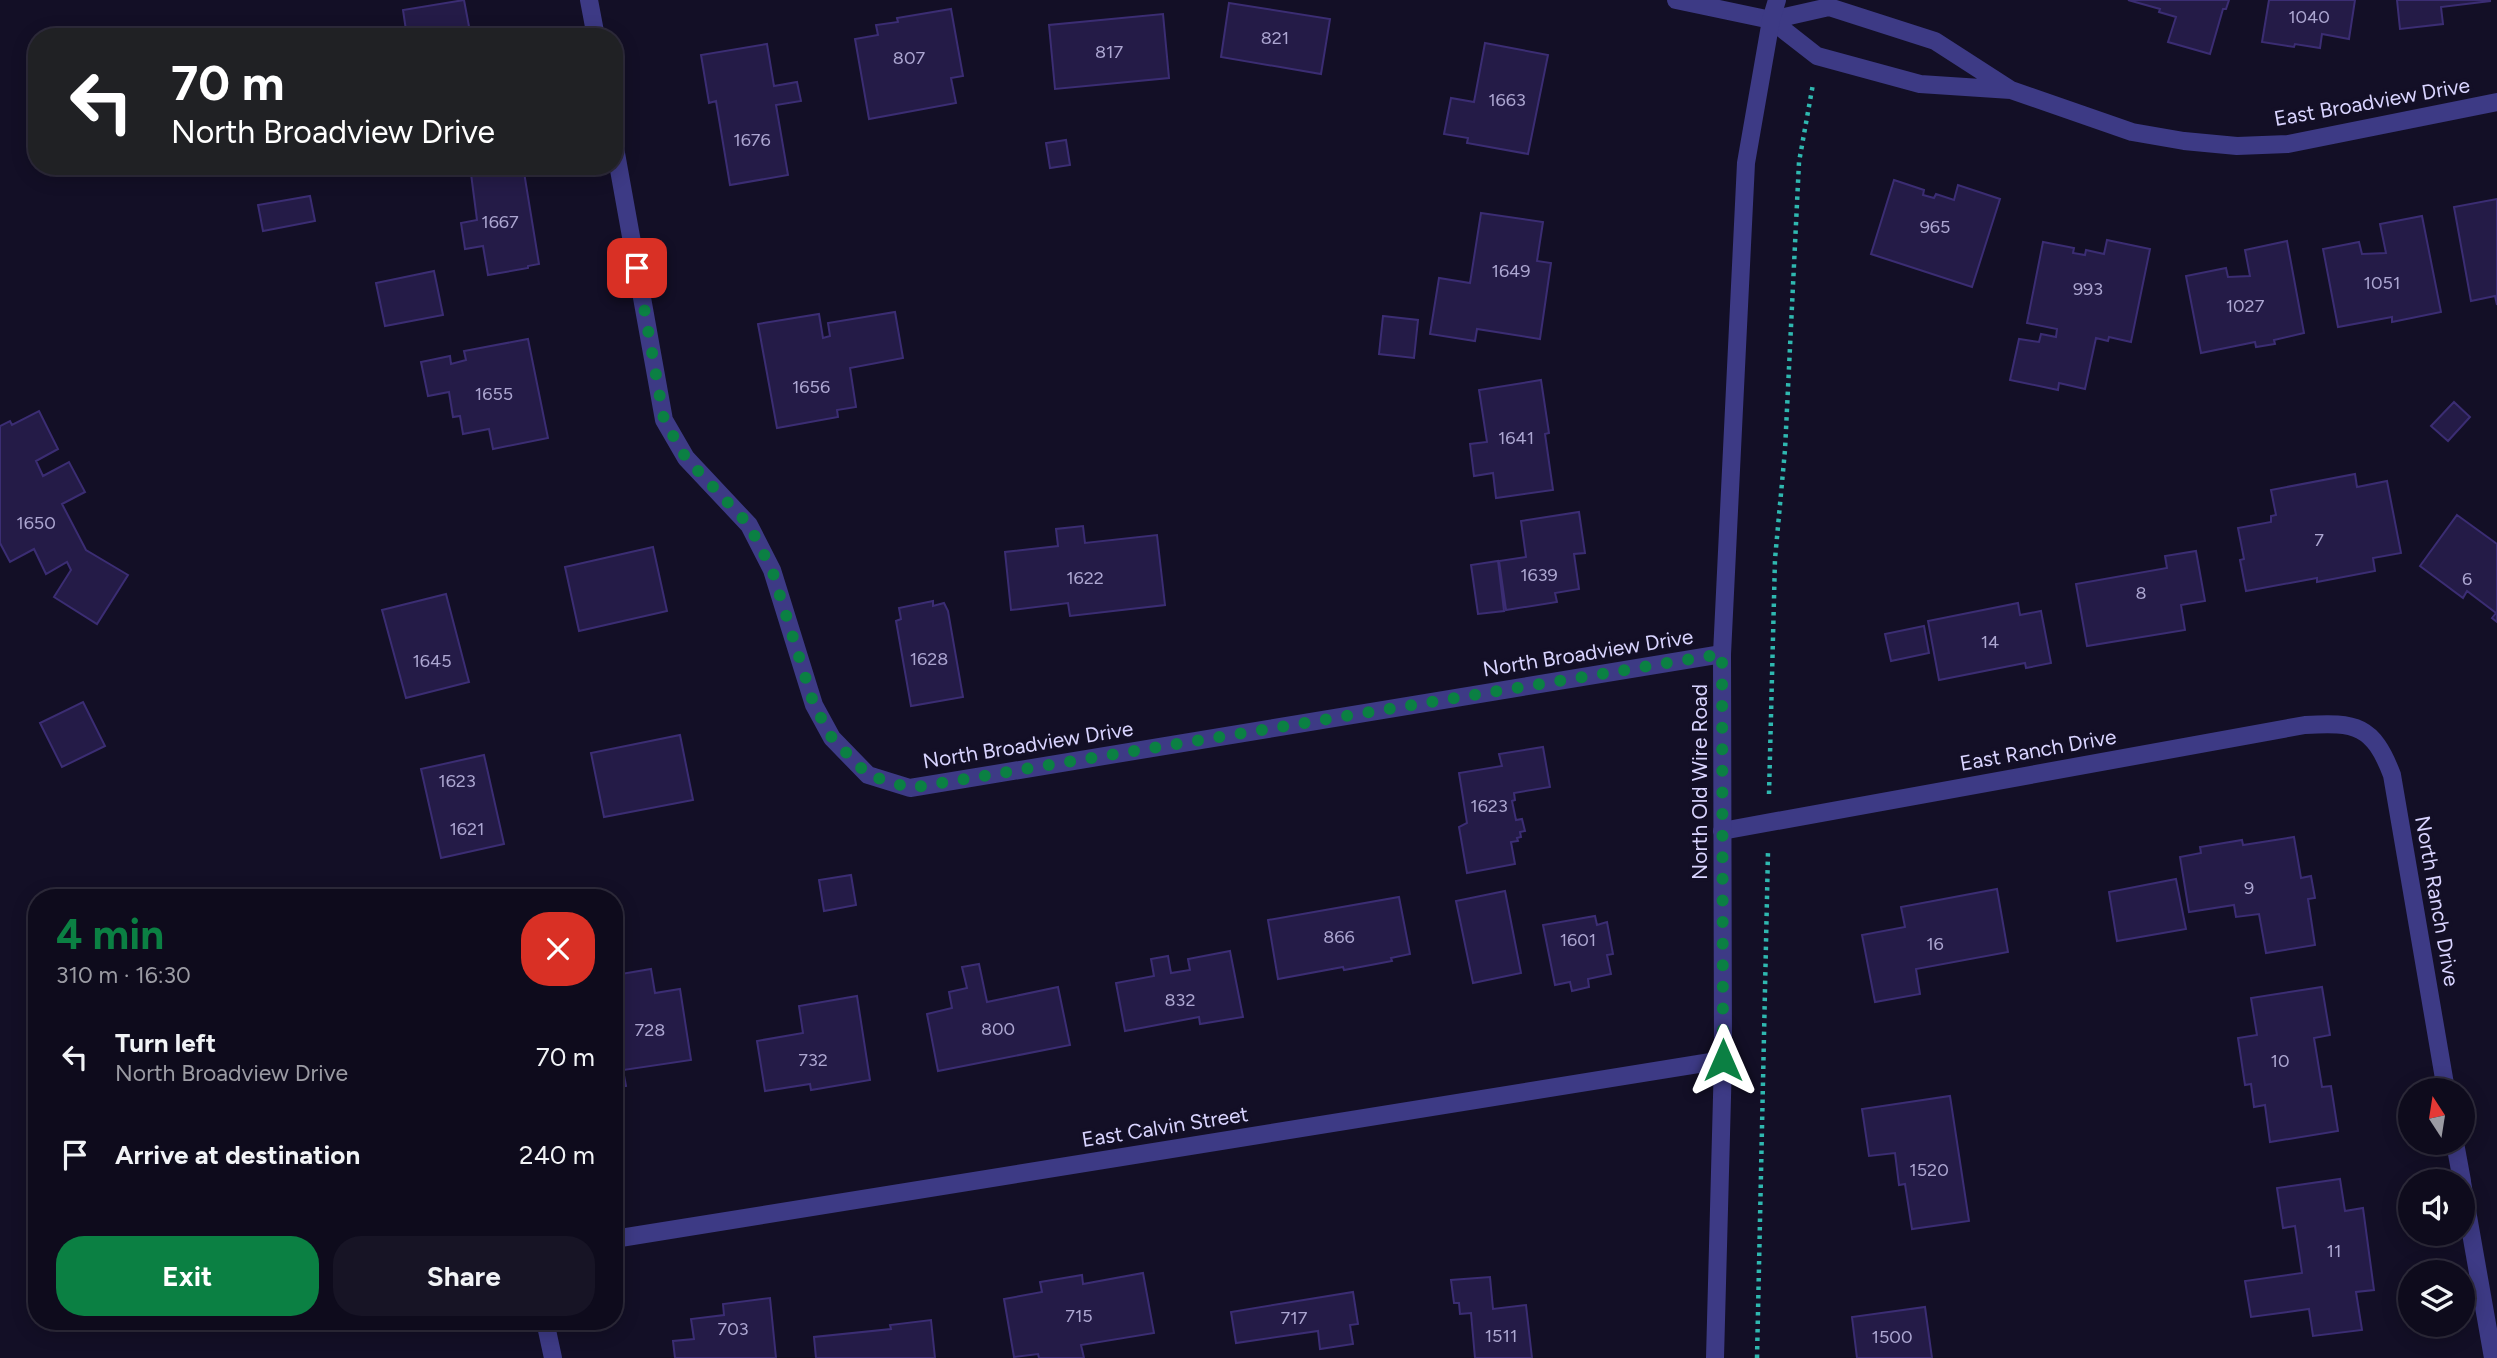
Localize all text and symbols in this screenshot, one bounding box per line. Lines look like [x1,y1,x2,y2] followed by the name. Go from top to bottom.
[2288,6,2330,28] house number: 1040
[1261,27,1289,49] house number: 821
[1095,41,1123,63] house number: 817
[893,47,925,69] house number: 807
[171,53,284,112] text: 70 m
[56,56,147,147] icon: left
[2272,72,2472,131] street label: East Broadview Drive
[1488,89,1526,111] house number: 1663
[171,113,495,151] text: North Broadview Drive
[733,129,771,151] house number: 1676
[481,211,519,233] house number: 1667
[1920,216,1950,238] house number: 965
[607,238,667,298] pin
[618,249,656,287] icon: arrive
[1492,260,1531,282] house number: 1649
[2364,272,2400,294] house number: 1051
[2073,278,2103,300] house number: 993
[2226,295,2265,317] house number: 1027
[792,376,830,398] house number: 1656
[475,383,513,405] house number: 1655
[1498,427,1534,449] house number: 1641
[16,512,56,534] house number: 1650
[2314,529,2324,551] house number: 7
[1520,564,1558,586] house number: 1639
[1066,567,1104,589] house number: 1622
[2462,568,2472,590] house number: 6
[2135,582,2147,604] house number: 8
[1481,624,1695,681] street label: North Broadview Drive
[1981,631,1999,653] house number: 14
[910,648,948,670] house number: 1628
[412,650,452,672] house number: 1645
[1687,684,1712,880] street label: North Old Wire Road
[921,716,1135,773] street label: North Broadview Drive
[1958,723,2118,776] street label: East Ranch Drive
[438,770,476,792] house number: 1623
[1470,795,1508,817] house number: 1623
[2410,814,2465,988] street label: North Ranch Drive
[449,818,485,840] house number: 1621
[2244,877,2254,899] house number: 9
[56,909,164,960] text: 4 min
[521,912,595,986] button: close
[1323,926,1355,948] house number: 866
[1560,929,1596,951] house number: 1601
[1926,933,1944,955] house number: 16
[56,961,191,989] text: 310 m · 16:30
[1165,989,1195,1011] house number: 832
[981,1018,1015,1040] house number: 800
[635,1019,665,1041] house number: 728
[1686,1023,1760,1097] position arrow
[115,1027,216,1059] text: Turn left
[56,1038,94,1076] icon: left
[536,1041,595,1073] text: 70 m
[798,1049,828,1071] house number: 732
[2271,1050,2289,1072] house number: 10
[115,1059,348,1087] text: North Broadview Drive
[2398,1078,2474,1155] north arrow
[2398,1078,2475,1337] map controls
[1080,1101,1250,1152] street label: East Calvin Street
[56,1136,94,1174] icon: arrive
[115,1139,360,1171] text: Arrive at destination
[519,1139,595,1171] text: 240 m
[1909,1159,1949,1181] house number: 1520
[2398,1169,2475,1246] button: sound
[56,1236,319,1316] button: Exit
[333,1236,595,1316] button: Share
[2327,1240,2341,1262] house number: 11
[2398,1260,2475,1337] button: layers
[1065,1305,1093,1327] house number: 715
[1281,1307,1308,1329] house number: 717
[718,1318,749,1340] house number: 703
[1485,1325,1517,1347] house number: 1511
[1872,1326,1912,1348] house number: 1500

